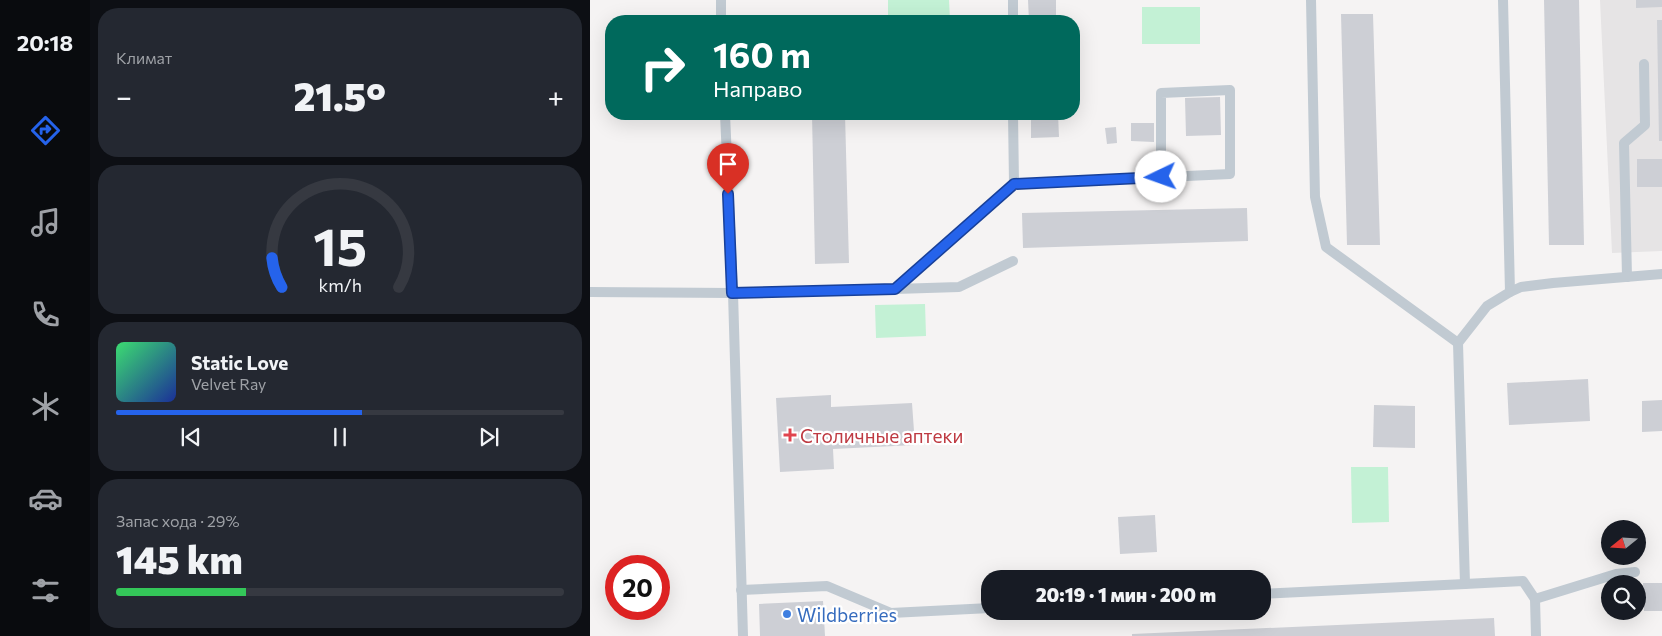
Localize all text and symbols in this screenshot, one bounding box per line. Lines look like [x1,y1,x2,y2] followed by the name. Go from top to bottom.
[17,29,73,56] text: 20:18
[713,32,811,75] text: 160 m
[630,35,695,100] icon: right
[116,48,172,67] text: Климат
[293,72,386,119] text: 21.5°
[713,75,803,102] text: Направо
[116,79,132,113] text: −
[548,79,564,113] text: +
[28,113,63,148] icon: directions
[707,143,749,194] pin
[714,150,742,178] icon: arrive
[1134,150,1186,202] position arrow
[28,205,63,240] icon: music
[313,213,367,277] text: 15
[318,274,362,296] text: km/h
[28,297,63,332] icon: phone
[191,351,288,374] text: Static Love
[191,374,266,393] text: Velvet Ray
[28,389,63,424] icon: climate
[177,423,205,451] icon: previous
[326,423,354,451] icon: pause
[475,423,503,451] icon: next
[800,424,964,447] place label: Столичные аптеки
[784,429,796,441] marker: Столичные аптеки
[28,481,63,516] icon: car
[116,511,240,530] text: Запас хода · 29%
[1601,520,1646,565] north arrow
[1601,520,1646,620] map controls
[116,535,243,582] text: 145 km
[605,555,670,620] speed limit sign: 20
[28,573,63,608] icon: filters
[1601,575,1646,620] button: search
[1036,583,1216,606] text: 20:19 · 1 мин · 200 m
[797,603,897,626] place label: Wildberries
[781,608,793,620] marker: Wildberries

